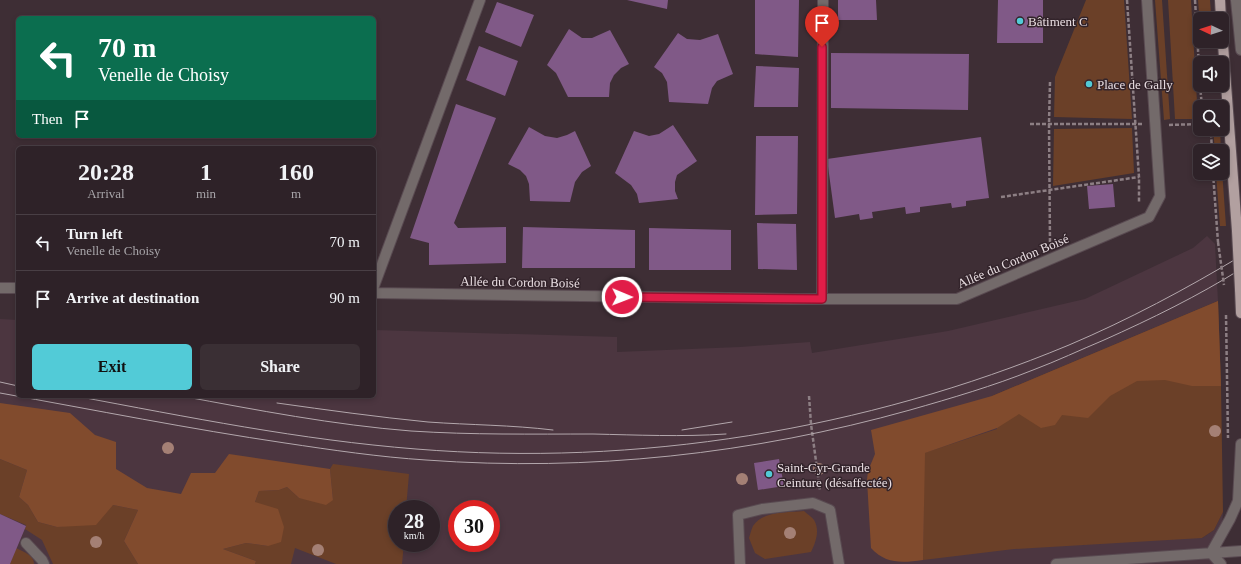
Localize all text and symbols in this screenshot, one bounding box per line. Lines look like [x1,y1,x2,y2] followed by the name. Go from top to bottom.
[805,6,839,47] pin
[811,12,833,34] icon: arrive
[1193,12,1229,48] north arrow
[1193,12,1229,180] map controls
[1028,14,1088,29] place label: Bâtiment C
[1015,16,1025,26] marker: Bâtiment C
[32,32,84,84] icon: left
[98,32,156,63] text: 70 m
[1193,56,1229,92] button: sound
[98,65,229,85] text: Venelle de Choisy
[1097,77,1173,92] place label: Place de Gally
[1084,79,1094,89] marker: Place de Gally
[1193,100,1229,136] button: search
[71,108,93,130] icon: arrive
[32,111,63,127] text: Then
[1193,144,1229,180] button: layers
[78,159,134,185] text: 20:28
[200,159,212,185] text: 1
[278,159,314,185] text: 160
[87,186,125,201] text: Arrival
[196,186,216,201] text: min
[291,186,301,201] text: m
[66,226,123,242] text: Turn left
[955,231,1071,291] street label: Allée du Cordon Boisé
[32,232,54,254] icon: left
[330,234,360,250] text: 70 m
[66,243,161,258] text: Venelle de Choisy
[460,273,580,291] street label: Allée du Cordon Boisé
[601,276,643,318] position arrow
[32,288,54,310] icon: arrive
[66,290,199,306] text: Arrive at destination
[330,290,360,306] text: 90 m
[32,344,192,390] button: Exit
[200,344,360,390] button: Share
[777,460,892,490] place label: Saint-Cyr-Grande Ceinture (désaffectée)
[764,469,774,479] marker: Saint-Cyr-Grande Ceinture (désaffectée)
[448,500,500,552] speed limit sign: 30
[404,510,424,532] text: 28
[404,530,424,541] text: km/h

